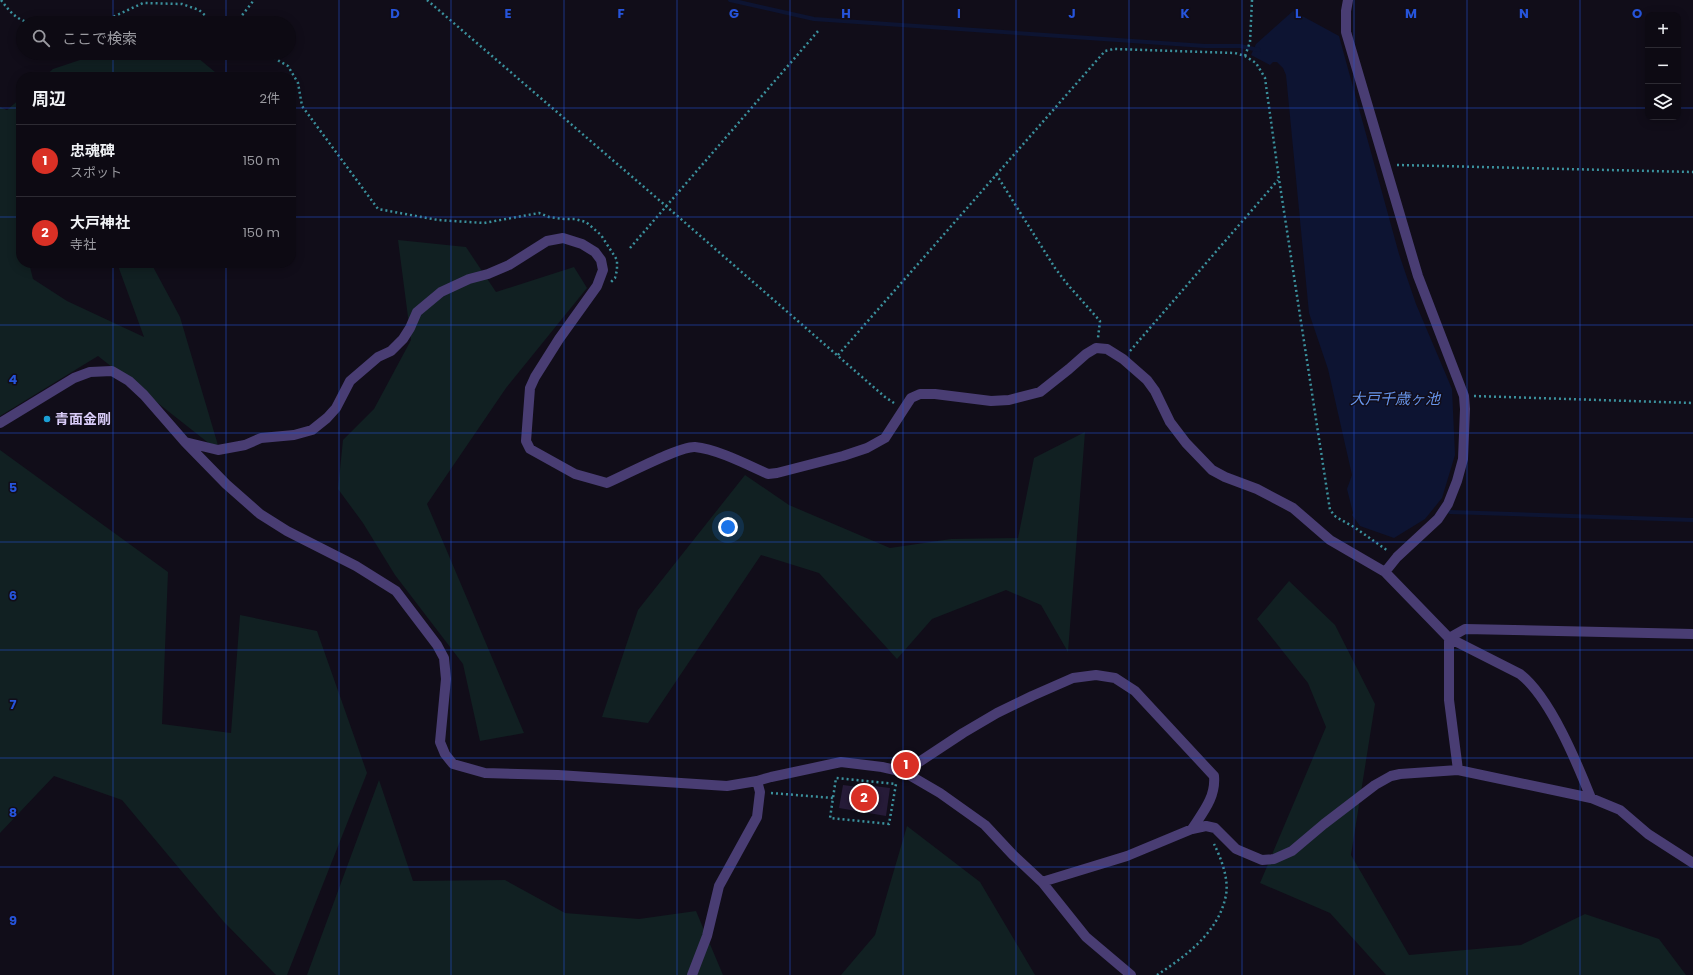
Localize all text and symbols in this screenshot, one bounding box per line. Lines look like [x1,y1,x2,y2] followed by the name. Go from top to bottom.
[390,4,400,23] text: D
[504,4,512,23] text: E
[617,4,625,23] text: F
[729,4,739,23] text: G
[841,4,851,23] text: H
[957,4,961,23] text: I
[1068,4,1076,23] text: J
[1180,4,1190,23] text: K
[1295,4,1301,23] text: L
[1405,4,1417,23] text: M
[1519,4,1529,23] text: N
[1632,4,1642,23] text: O
[1645,12,1681,120] map controls
[1645,12,1681,48] button: +
[16,16,296,60] search box
[30,27,52,49] icon: search
[62,28,137,49] text: ここで検索
[1645,48,1681,84] button: −
[1645,84,1681,120] button: layers
[32,87,66,111] text: 周辺
[260,89,280,108] text: 2件
[70,140,115,161] text: 忠魂碑
[43,151,47,170] text: 1
[243,151,280,170] text: 150 m
[70,163,122,182] text: スポット
[70,212,130,233] text: 大戸神社
[41,223,49,242] text: 2
[243,223,280,242] text: 150 m
[70,235,96,254] text: 寺社
[9,370,18,389] text: 4
[1350,388,1442,409] water label: 大戸千歳ヶ池
[55,409,111,429] place label: 青面金剛
[42,414,52,424] marker: 青面金剛
[9,478,17,497] text: 5
[718,517,738,537] your location
[9,586,17,605] text: 6
[10,695,17,714] text: 7
[893,750,919,780] pin: 1
[851,783,877,813] pin: 2
[9,803,17,822] text: 8
[9,911,17,930] text: 9

